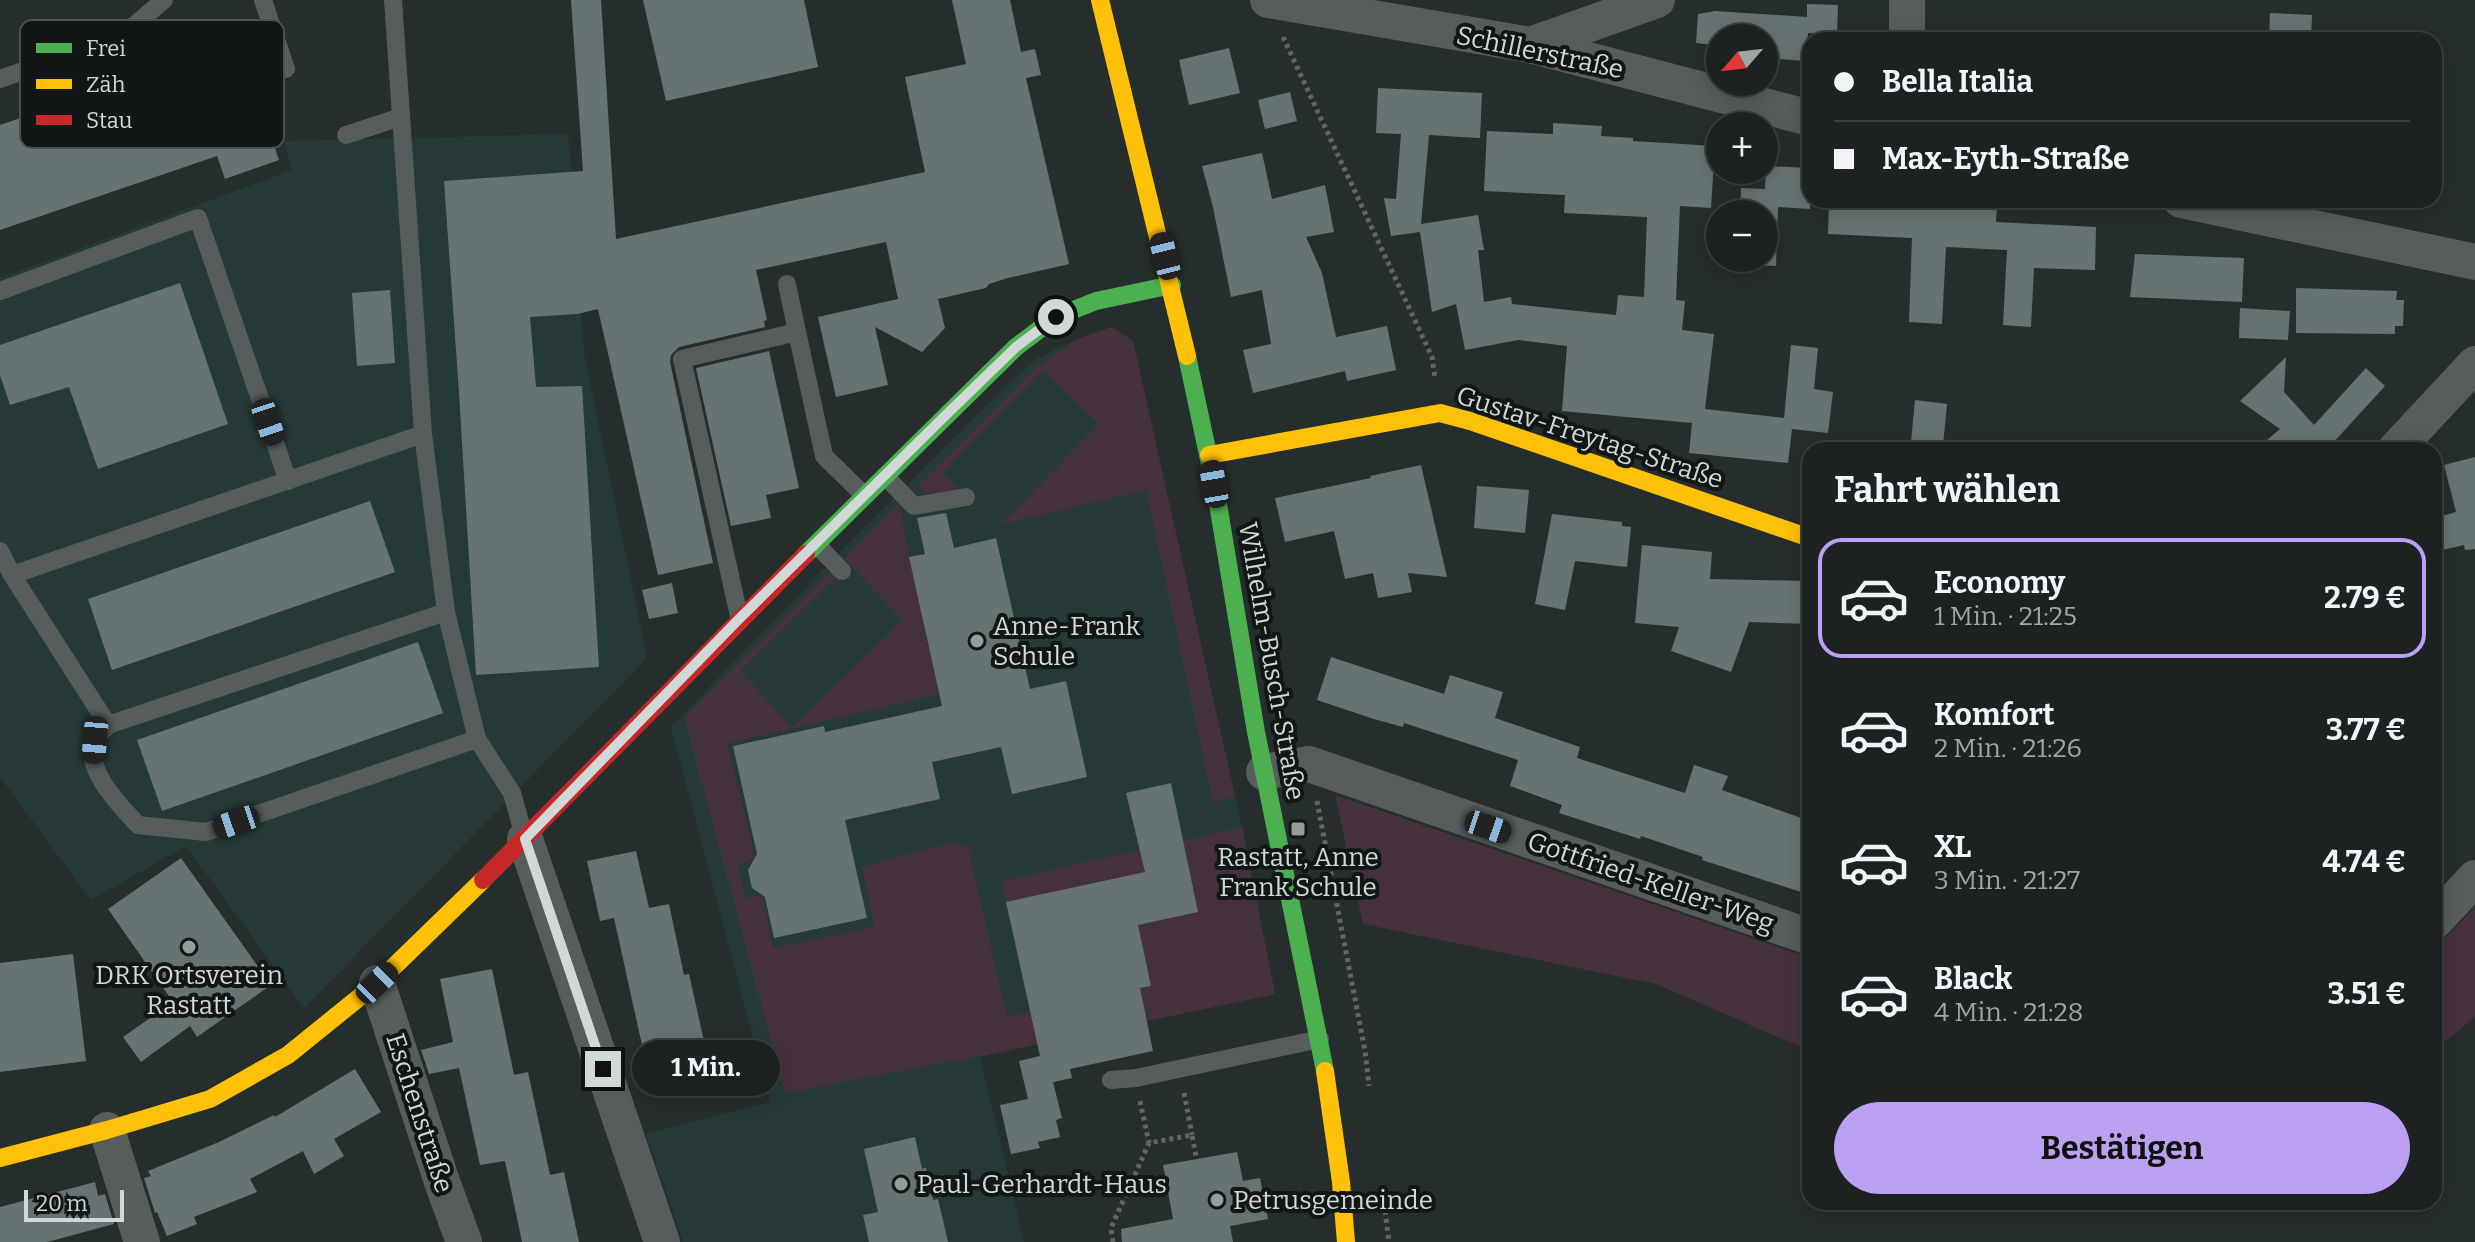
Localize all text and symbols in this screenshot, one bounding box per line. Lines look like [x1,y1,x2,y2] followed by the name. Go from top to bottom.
[20,20,284,148] legend
[1454,20,1626,85] street label: Schillerstraße
[1706,24,1778,96] north arrow
[1706,24,1778,272] map controls
[86,35,126,62] text: Frei
[1882,64,2033,100] text: Bella Italia
[86,71,126,98] text: Zäh
[86,107,133,134] text: Stau
[1706,112,1778,184] button: +
[1882,141,2129,177] text: Max-Eyth-Straße
[1706,200,1778,272] button: −
[1148,230,1182,282] car
[1038,299,1074,335] route start
[1453,380,1727,495] street label: Gustav-Freytag-Straße
[249,395,287,449] car
[1198,458,1230,510] car
[1834,468,2060,512] text: Fahrt wählen
[1232,520,1311,802] street label: Wilhelm-Busch-Straße
[1838,562,1910,634] icon: car
[1934,565,2065,601] text: Economy
[2324,580,2406,616] text: 2.79 €
[1934,601,2077,632] text: 1 Min. · 21:25
[993,611,1140,672] place label: Anne-Frank Schule
[968,632,986,650] marker: Anne-Frank Schule
[1838,694,1910,766] icon: car
[1934,697,2055,733] text: Komfort
[2326,712,2406,748] text: 3.77 €
[81,715,109,765] car
[1934,733,2082,764] text: 2 Min. · 21:26
[209,803,263,841] car
[1461,808,1515,846] car
[1289,820,1307,838] marker: Rastatt, Anne Frank Schule
[1524,826,1778,939] street label: Gottfried-Keller-Weg
[1838,826,1910,898] icon: car
[1934,829,1971,865] text: XL
[1217,842,1379,903] place label: Rastatt, Anne Frank Schule
[2322,844,2406,880] text: 4.74 €
[1934,865,2080,896] text: 3 Min. · 21:27
[180,938,198,956] marker: DRK Ortsverein Rastatt
[351,958,403,1008] car
[1838,958,1910,1030] icon: car
[95,960,283,1021] place label: DRK Ortsverein Rastatt
[1934,961,2012,997] text: Black
[2328,976,2406,1012] text: 3.51 €
[1934,997,2083,1028] text: 4 Min. · 21:28
[379,1030,460,1197] street label: Eschenstraße
[631,1041,779,1097] callout: 1 Min.
[585,1051,621,1087] route end
[671,1052,741,1083] text: 1 Min.
[1834,1102,2410,1194] button: Bestätigen
[917,1169,1167,1200] place label: Paul-Gerhardt-Haus
[892,1175,910,1193] marker: Paul-Gerhardt-Haus
[1233,1185,1433,1216] place label: Petrusgemeinde
[24,1186,124,1222] scale bar
[36,1190,87,1217] text: 20 m
[1208,1191,1226,1209] marker: Petrusgemeinde

